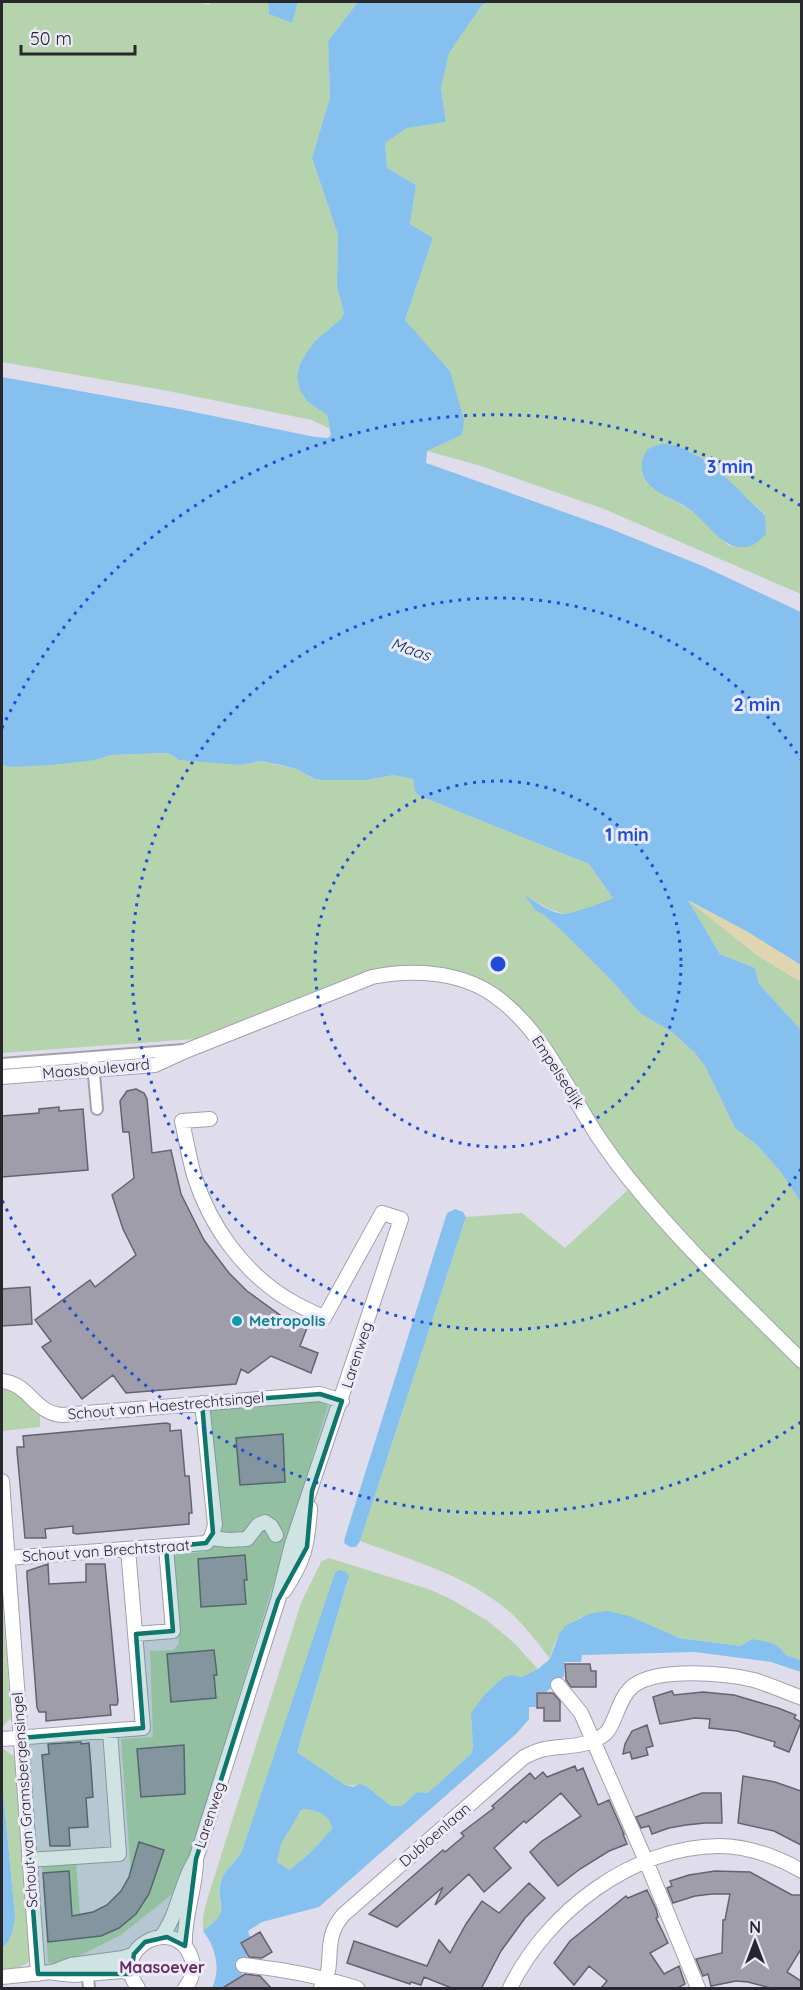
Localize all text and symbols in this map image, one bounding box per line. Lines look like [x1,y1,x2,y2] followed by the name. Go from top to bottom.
[21,18,135,56] scale bar
[30,27,72,50] text: 50 m
[707,455,753,478] text: 3 min
[389,633,435,665] water label: Maas
[734,693,780,716] text: 2 min
[605,823,649,846] text: 1 min
[488,954,508,974] centre of rings
[528,1032,589,1112] street label: Empelsedijk
[41,1054,150,1083] street label: Maasboulevard
[249,1311,325,1330] place label: Metropolis
[230,1314,244,1328] marker: Metropolis
[337,1319,376,1390] street label: Larenweg
[67,1387,265,1424] street label: Schout van Haestrechtsingel
[22,1535,190,1566] street label: Schout van Brechtstraat
[7,1691,42,1909] street label: Schout van Gramsbergensingel
[190,1779,229,1850] street label: Larenweg
[395,1798,474,1871] street label: Dubloenlaan
[725,1912,785,1972] north arrow
[749,1917,761,1937] text: N
[119,1957,205,1977] district label: Maasoever

